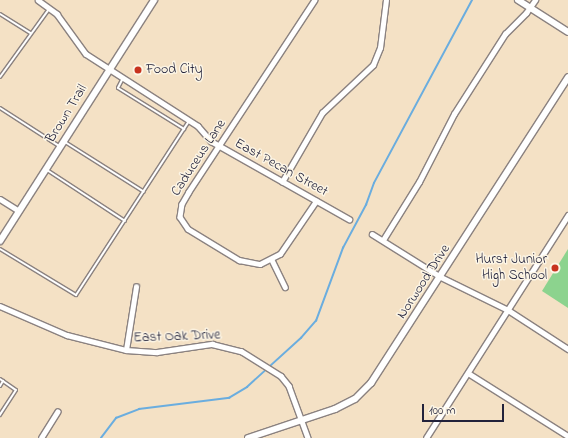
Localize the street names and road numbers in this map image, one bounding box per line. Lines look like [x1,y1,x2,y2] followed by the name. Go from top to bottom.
[43,82,91,146] street label: Brown Trail
[168,116,230,200] street label: Caduceus Lane
[231,135,331,201] street label: East Pecan Street
[394,242,454,322] street label: Norwood Drive
[133,327,221,347] street label: East Oak Drive

